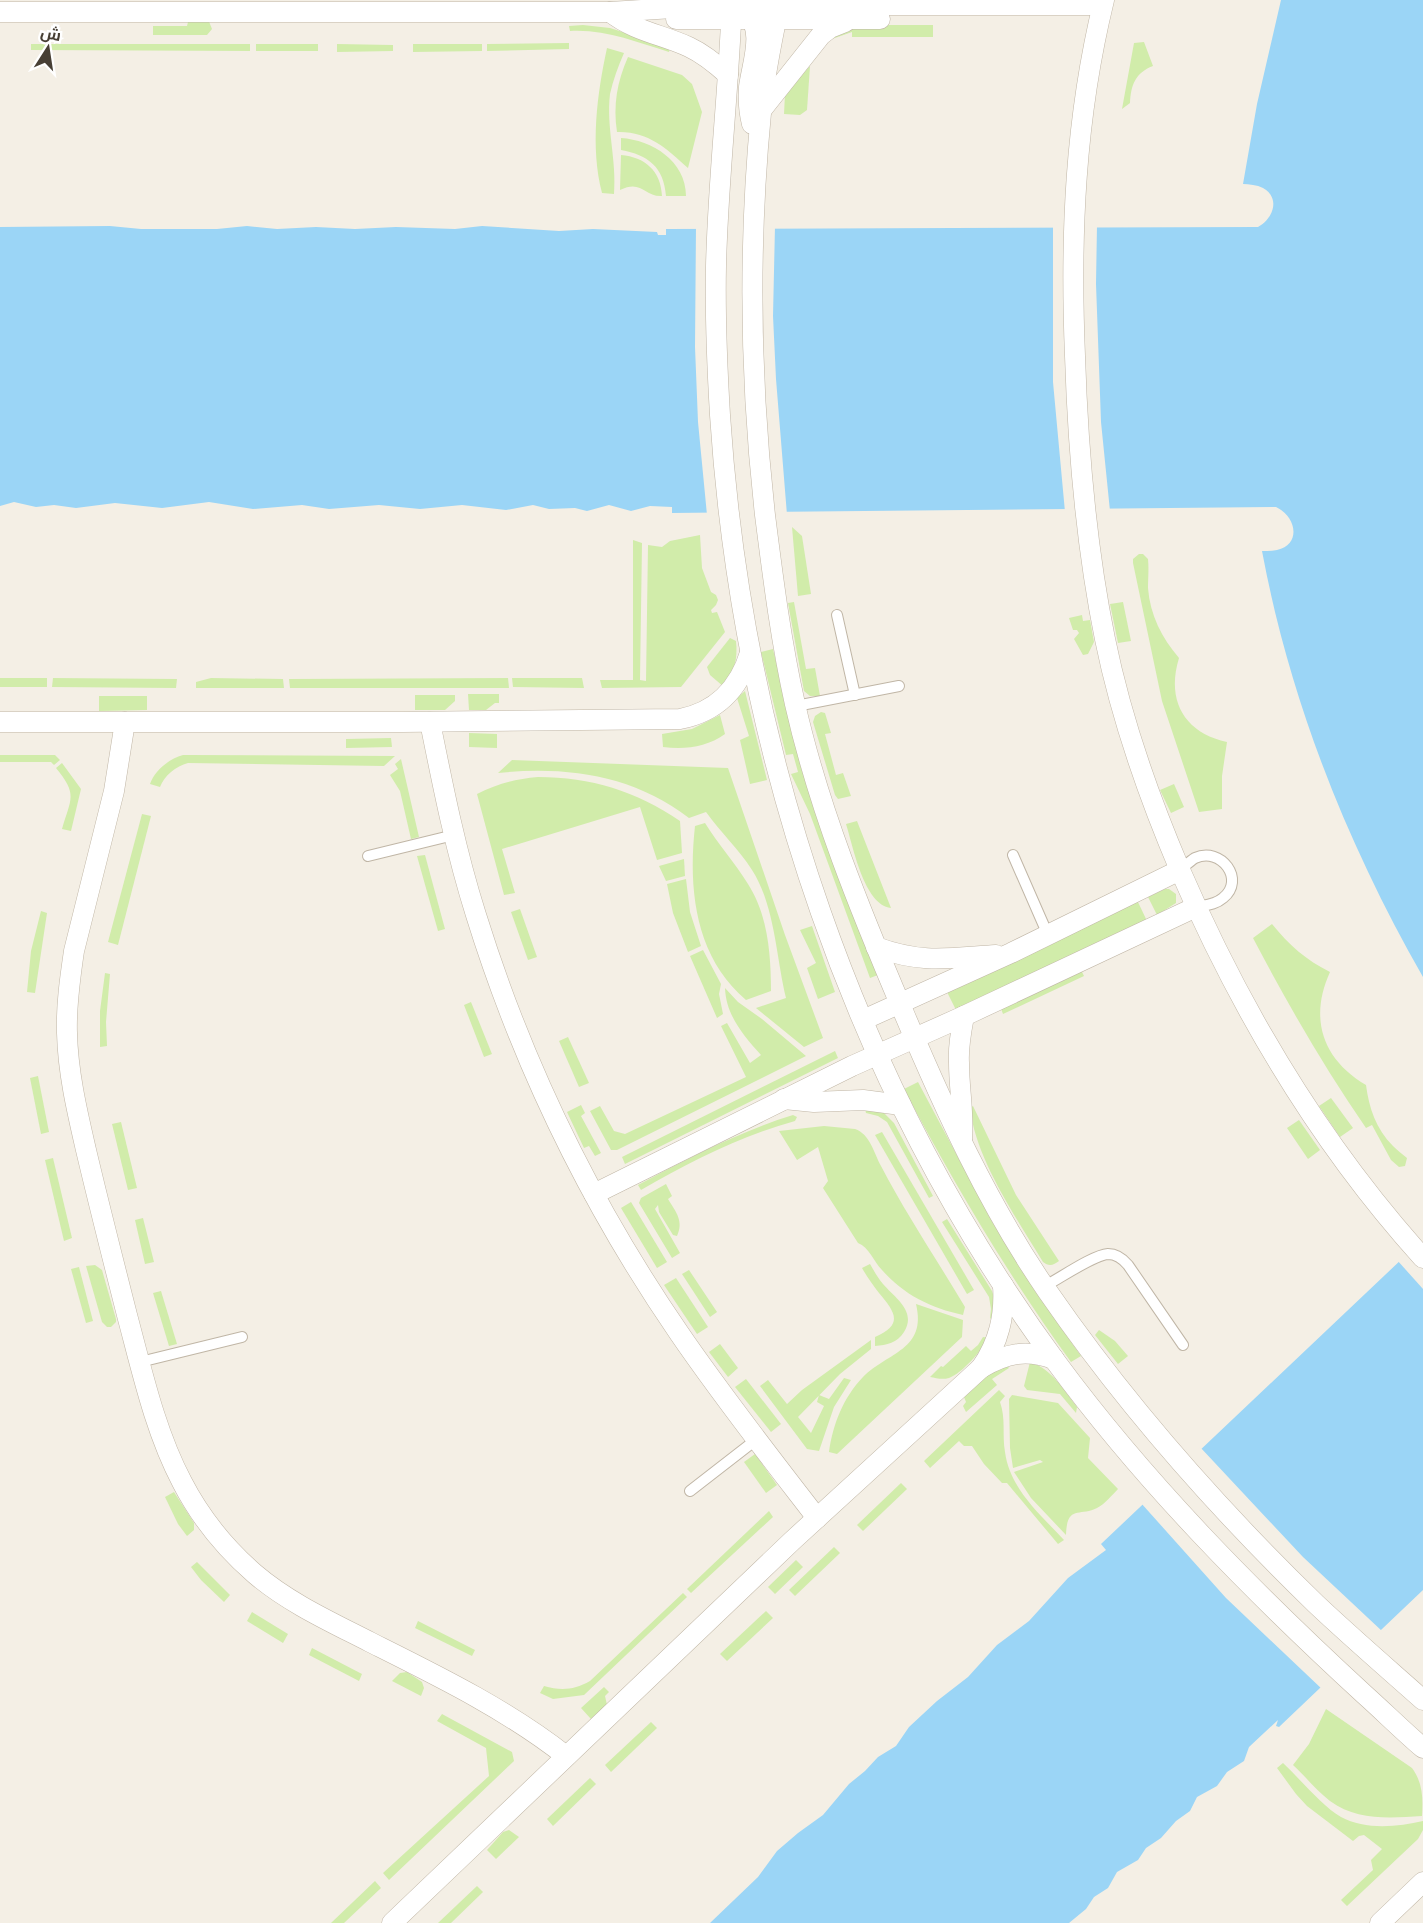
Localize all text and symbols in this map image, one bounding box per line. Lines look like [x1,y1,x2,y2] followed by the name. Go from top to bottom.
[18,18,78,78] north arrow
[39,21,63,45] text: ش

